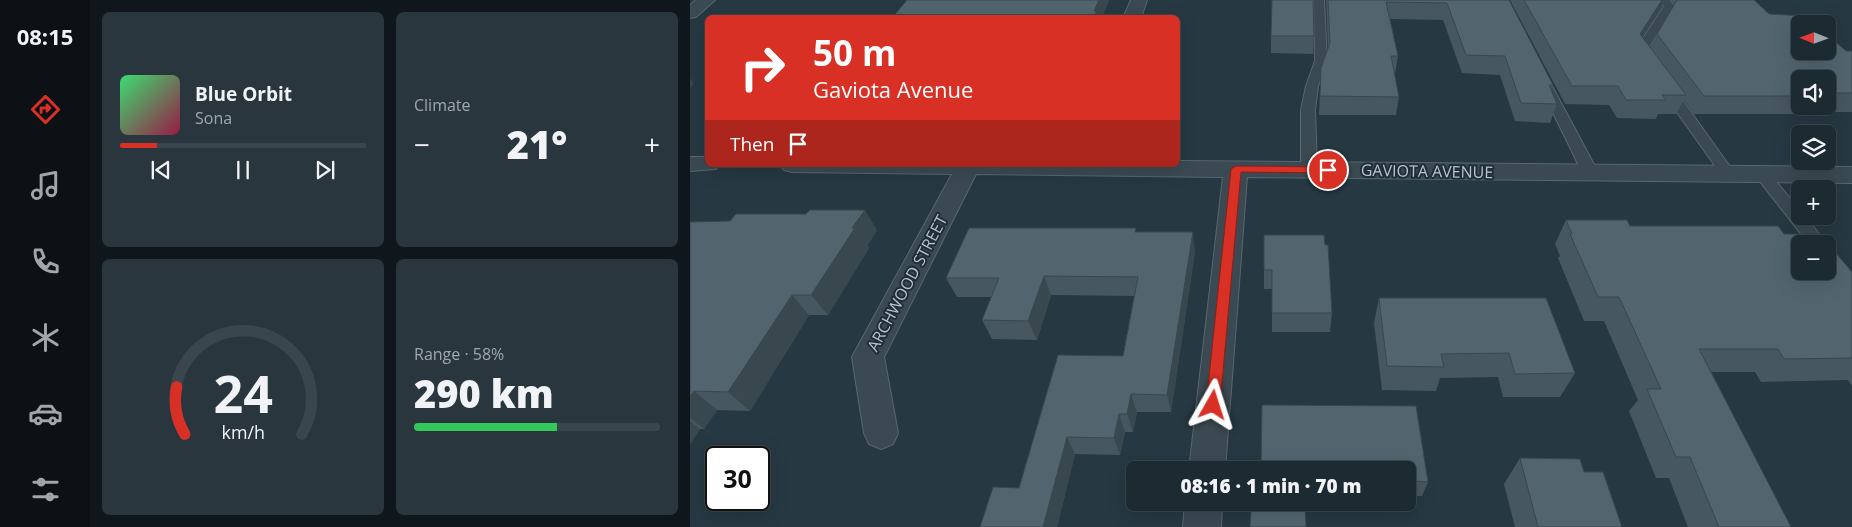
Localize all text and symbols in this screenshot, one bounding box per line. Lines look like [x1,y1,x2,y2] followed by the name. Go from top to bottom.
[1791,15,1836,60] north arrow
[1791,15,1836,280] map controls
[17,21,73,51] text: 08:15
[813,29,896,76] text: 50 m
[730,35,795,100] icon: right
[1791,70,1836,115] button: sound
[813,74,973,104] text: Gaviota Avenue
[195,81,292,107] text: Blue Orbit
[28,92,63,127] icon: directions
[414,94,471,116] text: Climate
[195,107,232,129] text: Sona
[507,118,567,170] text: 21°
[414,125,430,163] text: −
[644,125,660,163] text: +
[1791,125,1836,170] button: layers
[784,130,812,158] icon: arrive
[730,131,774,157] text: Then
[1307,149,1349,191] pin
[147,156,175,184] icon: previous
[229,156,257,184] icon: pause
[311,156,339,184] icon: next
[1314,156,1342,184] icon: arrive
[1361,159,1493,183] street label: GAVIOTA AVENUE
[28,168,63,203] icon: music
[1791,180,1836,225] button: +
[862,211,952,355] street label: ARCHWOOD STREET
[1791,235,1836,280] button: −
[28,244,63,279] icon: phone
[28,320,63,355] icon: climate
[414,343,504,365] text: Range · 58%
[213,357,273,428] text: 24
[414,367,554,419] text: 290 km
[1186,378,1238,430] position arrow
[28,396,63,431] icon: car
[221,420,265,444] text: km/h
[705,446,770,511] speed limit sign: 30
[28,472,63,507] icon: filters
[1181,473,1361,499] text: 08:16 · 1 min · 70 m

